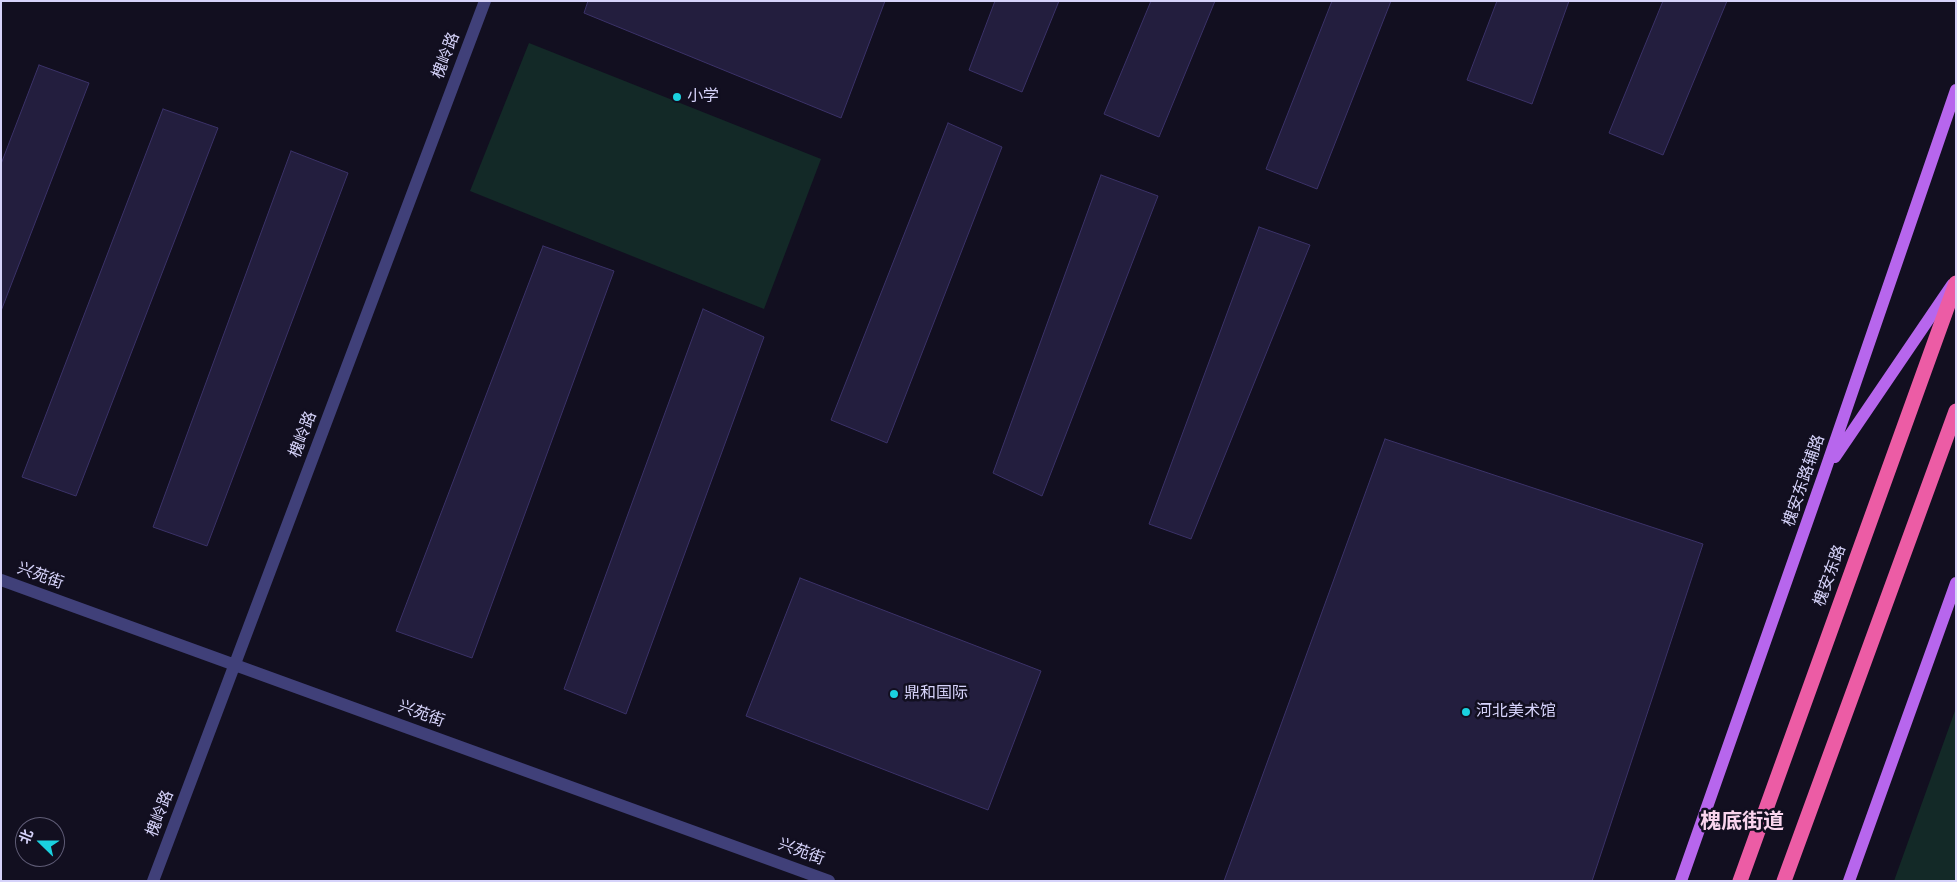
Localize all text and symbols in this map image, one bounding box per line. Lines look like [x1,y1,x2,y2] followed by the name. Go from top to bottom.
[429,30,465,82] street label: 槐岭路
[687,87,719,107] place label: 小学
[671,91,683,103] marker: 小学
[286,409,322,461] street label: 槐岭路
[1780,432,1830,530] street label: 槐安东路辅路
[1811,543,1851,609] street label: 槐安东路
[14,560,66,594] street label: 兴苑街
[904,684,968,704] place label: 鼎和国际
[888,688,900,700] marker: 鼎和国际
[395,698,447,732] street label: 兴苑街
[1476,702,1556,722] place label: 河北美术馆
[1460,706,1472,718] marker: 河北美术馆
[143,788,179,840] street label: 槐岭路
[1700,810,1784,836] district label: 槐底街道
[15,817,65,867] north arrow
[15,827,39,847] text: 北
[775,836,827,870] street label: 兴苑街

